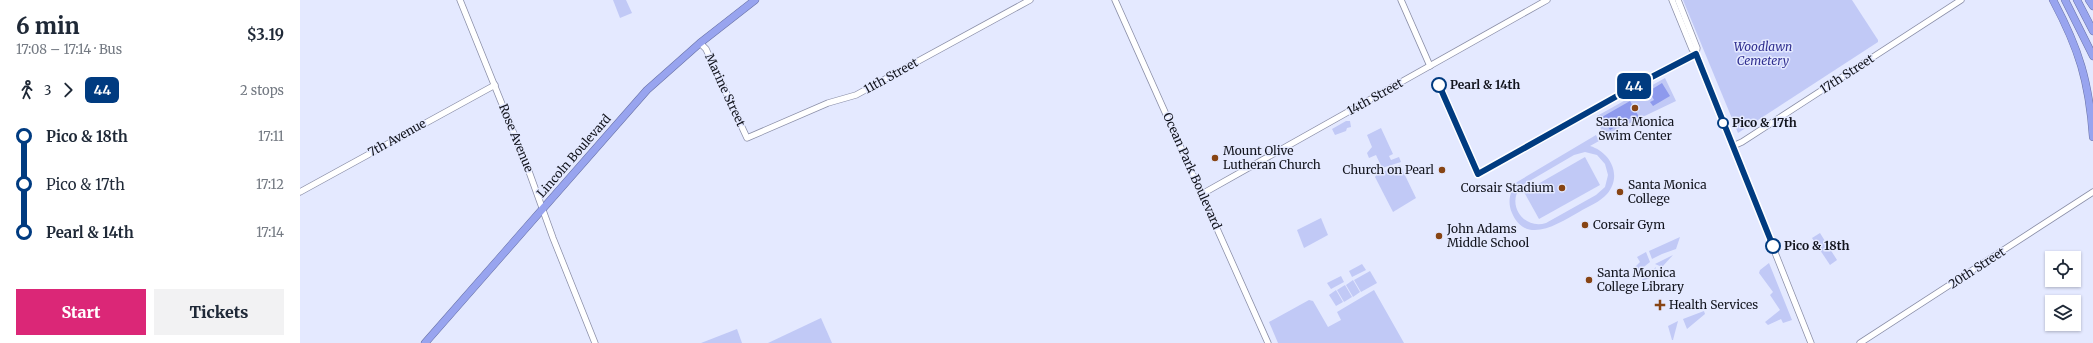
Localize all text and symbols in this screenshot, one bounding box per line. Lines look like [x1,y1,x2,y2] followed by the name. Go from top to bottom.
[16,12,80,40] text: 6 min
[247,25,284,44] text: $3.19
[1734,39,1792,68] park label: Woodlawn Cemetery
[16,41,122,58] text: 17:08 – 17:14 · Bus
[1817,50,1877,97] street label: 17th Street
[702,51,749,129] street label: Marine Street
[861,54,921,97] street label: 11th Street
[1616,73,1652,99] line badge: 44
[1344,75,1406,118] street label: 14th Street
[1431,77,1447,93] marker: Pearl & 14th
[1450,77,1520,92] place label: Pearl & 14th
[1625,77,1643,95] text: 44
[16,79,38,101] icon: walk
[57,79,79,101] icon: forward
[93,81,111,99] text: 44
[44,82,51,99] text: 3
[240,82,284,99] text: 2 stops
[496,101,537,174] street label: Rose Avenue
[1630,103,1640,113] marker: Santa Monica Swim Center
[1160,110,1225,232] street label: Ocean Park Boulevard
[534,111,614,200] street label: Lincoln Boulevard
[1596,114,1675,143] place label: Santa Monica Swim Center
[365,115,428,160] street label: 7th Avenue
[1732,115,1797,130] place label: Pico & 17th
[1717,117,1729,129] marker: Pico & 17th
[46,127,128,146] text: Pico & 18th
[258,128,284,145] text: 17:11
[1223,143,1321,172] place label: Mount Olive Lutheran Church
[1210,153,1220,163] marker: Mount Olive Lutheran Church
[1343,162,1434,177] place label: Church on Pearl
[1437,165,1447,175] marker: Church on Pearl
[46,175,125,194] text: Pico & 17th
[256,176,284,193] text: 17:12
[1628,177,1707,206] place label: Santa Monica College
[1461,180,1554,195] place label: Corsair Stadium
[1557,183,1567,193] marker: Corsair Stadium
[1615,187,1625,197] marker: Santa Monica College
[1593,217,1665,232] place label: Corsair Gym
[1580,220,1590,230] marker: Corsair Gym
[1446,221,1529,250] place label: John Adams Middle School
[46,223,134,242] text: Pearl & 14th
[256,224,284,241] text: 17:14
[1434,231,1444,241] marker: John Adams Middle School
[1765,238,1781,254] marker: Pico & 18th
[1784,238,1849,253] place label: Pico & 18th
[1946,244,2008,291] street label: 20th Street
[2045,251,2081,331] map controls
[2045,251,2081,287] button: locate
[1597,265,1684,294] place label: Santa Monica College Library
[1584,275,1594,285] marker: Santa Monica College Library
[16,289,146,335] button: Start
[154,289,284,335] button: Tickets
[2045,295,2081,331] button: layers
[1669,297,1758,312] place label: Health Services
[1654,299,1666,311] marker: Health Services

